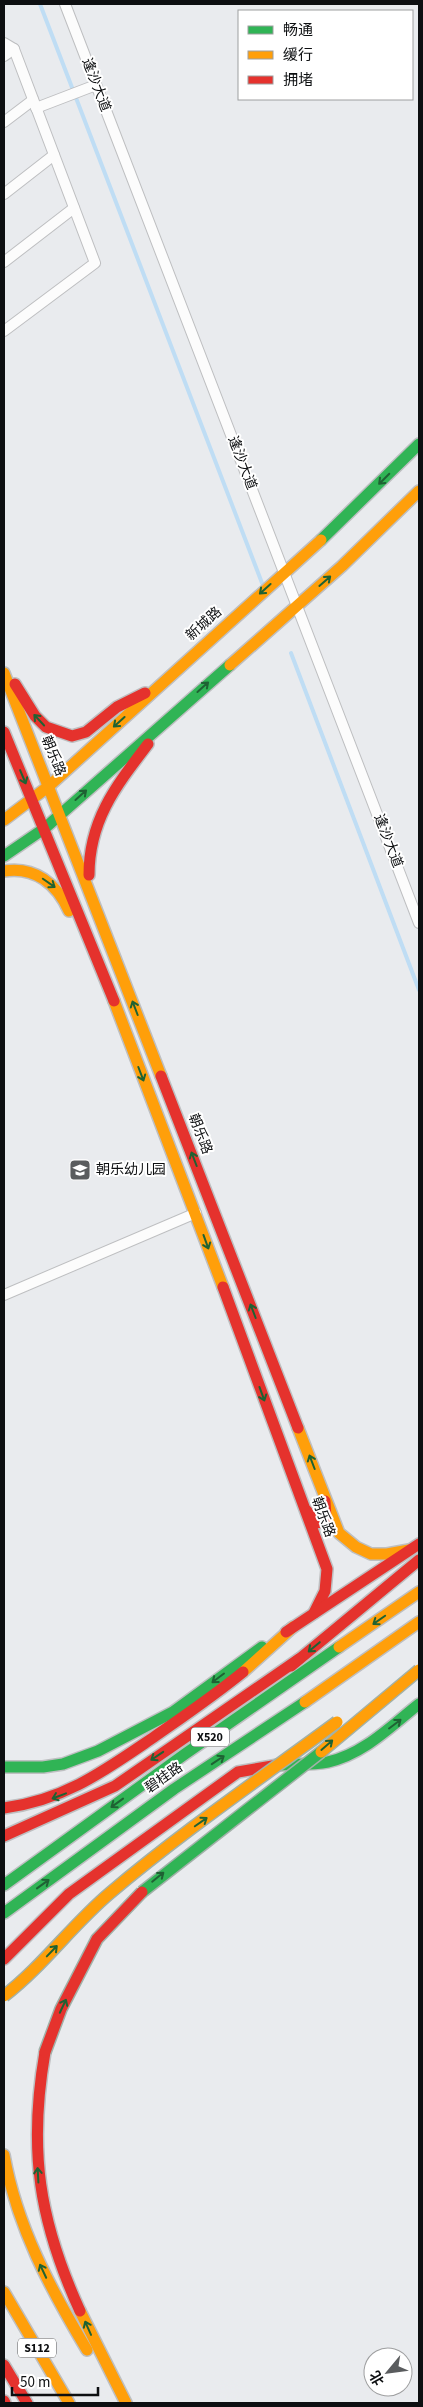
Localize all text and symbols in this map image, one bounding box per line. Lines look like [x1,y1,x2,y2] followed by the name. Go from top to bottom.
[238,10,413,100] legend
[283,20,313,41] text: 畅通
[283,45,313,66] text: 缓行
[77,55,115,115] street label: 逢沙大道
[283,70,313,91] text: 拥堵
[223,433,261,493] street label: 逢沙大道
[379,472,391,484] one-way arrow
[319,575,332,586] one-way arrow
[259,583,272,595] one-way arrow
[182,603,226,645] street label: 新城路
[196,682,209,693] one-way arrow
[33,713,45,726] one-way arrow
[113,716,126,728] one-way arrow
[36,733,70,779] street label: 朝乐路
[19,769,29,784] one-way arrow
[75,789,88,801] one-way arrow
[369,811,407,871] street label: 逢沙大道
[42,878,56,888] one-way arrow
[130,1001,139,1016] one-way arrow
[137,1066,146,1081] one-way arrow
[183,1111,217,1157] street label: 朝乐路
[188,1152,197,1167] one-way arrow
[68,1158,92,1182] school or university icon: 朝乐幼儿园
[96,1160,166,1180] place label: 朝乐幼儿园
[202,1234,211,1249] one-way arrow
[247,1304,257,1319] one-way arrow
[258,1386,267,1402] one-way arrow
[307,1455,316,1470] one-way arrow
[306,1494,340,1540] street label: 朝乐路
[372,1615,386,1625] one-way arrow
[308,1641,321,1652] one-way arrow
[212,1672,225,1683] one-way arrow
[388,1719,401,1730] one-way arrow
[191,1728,229,1746] road number: X520
[321,1739,334,1750] one-way arrow
[150,1751,164,1761] one-way arrow
[211,1754,225,1765] one-way arrow
[141,1758,187,1798] street label: 碧桂路
[51,1792,67,1801] one-way arrow
[110,1798,124,1808] one-way arrow
[194,1817,208,1827] one-way arrow
[152,1872,165,1883] one-way arrow
[36,1879,49,1890] one-way arrow
[46,1944,58,1957] one-way arrow
[59,1999,68,2014] one-way arrow
[34,2167,43,2183] one-way arrow
[38,2264,47,2279] one-way arrow
[83,2321,93,2336] one-way arrow
[18,2338,56,2358] road number: S112
[363,2347,413,2397] north arrow
[12,2364,99,2396] scale bar
[365,2367,390,2389] text: 北
[20,2372,50,2393] text: 50 m

